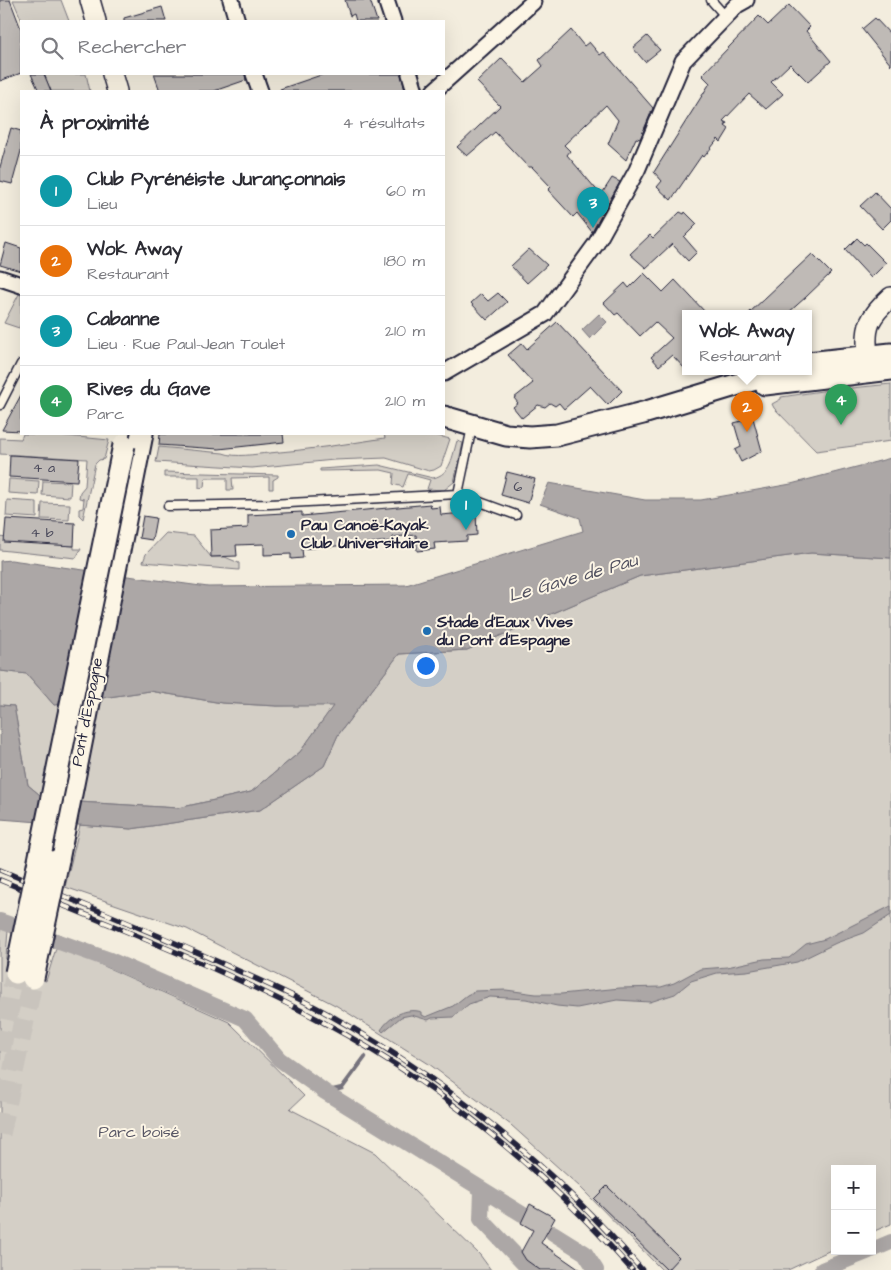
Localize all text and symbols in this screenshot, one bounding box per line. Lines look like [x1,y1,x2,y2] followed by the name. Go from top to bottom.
[20,20,445,75] search box
[38,34,66,62] icon: search
[78,34,186,61] text: Rechercher
[40,108,149,137] text: À proximité
[342,112,425,134] text: 4 résultats
[87,166,346,193] text: Club Pyrénéiste Jurançonnais
[55,180,57,202] text: 1
[386,180,425,202] text: 60 m
[577,187,609,228] pin: 3
[87,193,117,215] text: Lieu
[87,236,182,263] text: Wok Away
[51,250,61,272] text: 2
[384,250,425,272] text: 180 m
[87,263,169,285] text: Restaurant
[87,306,160,333] text: Cabanne
[682,310,812,375] popup
[699,318,795,345] text: Wok Away
[52,320,60,342] text: 3
[385,320,425,342] text: 210 m
[87,333,285,355] text: Lieu · Rue Paul-Jean Toulet
[699,345,782,367] text: Restaurant
[87,376,211,403] text: Rives du Gave
[825,384,857,425] pin: 4
[51,390,61,412] text: 4
[385,390,425,412] text: 210 m
[731,391,763,432] pin: 2
[87,403,124,425] text: Parc
[33,458,55,478] house number: 4 a
[514,477,523,497] house number: 6
[450,489,482,530] pin: 1
[301,514,429,554] place label: Pau Canoë-Kayak Club Universitaire
[31,523,54,543] house number: 4 b
[285,528,297,540] marker: Pau Canoë-Kayak Club Universitaire
[506,547,641,608] water label: Le Gave de Pau
[436,611,573,653] place label: Stade d'Eaux Vives du Pont d'Espagne
[421,625,433,637] marker: Stade d'Eaux Vives du Pont d'Espagne
[413,653,439,679] your location
[66,655,109,768] street label: Pont d'Espagne
[99,1121,180,1143] park label: Parc boisé
[831,1165,876,1255] map controls
[831,1165,876,1210] button: +
[831,1210,876,1255] button: −

